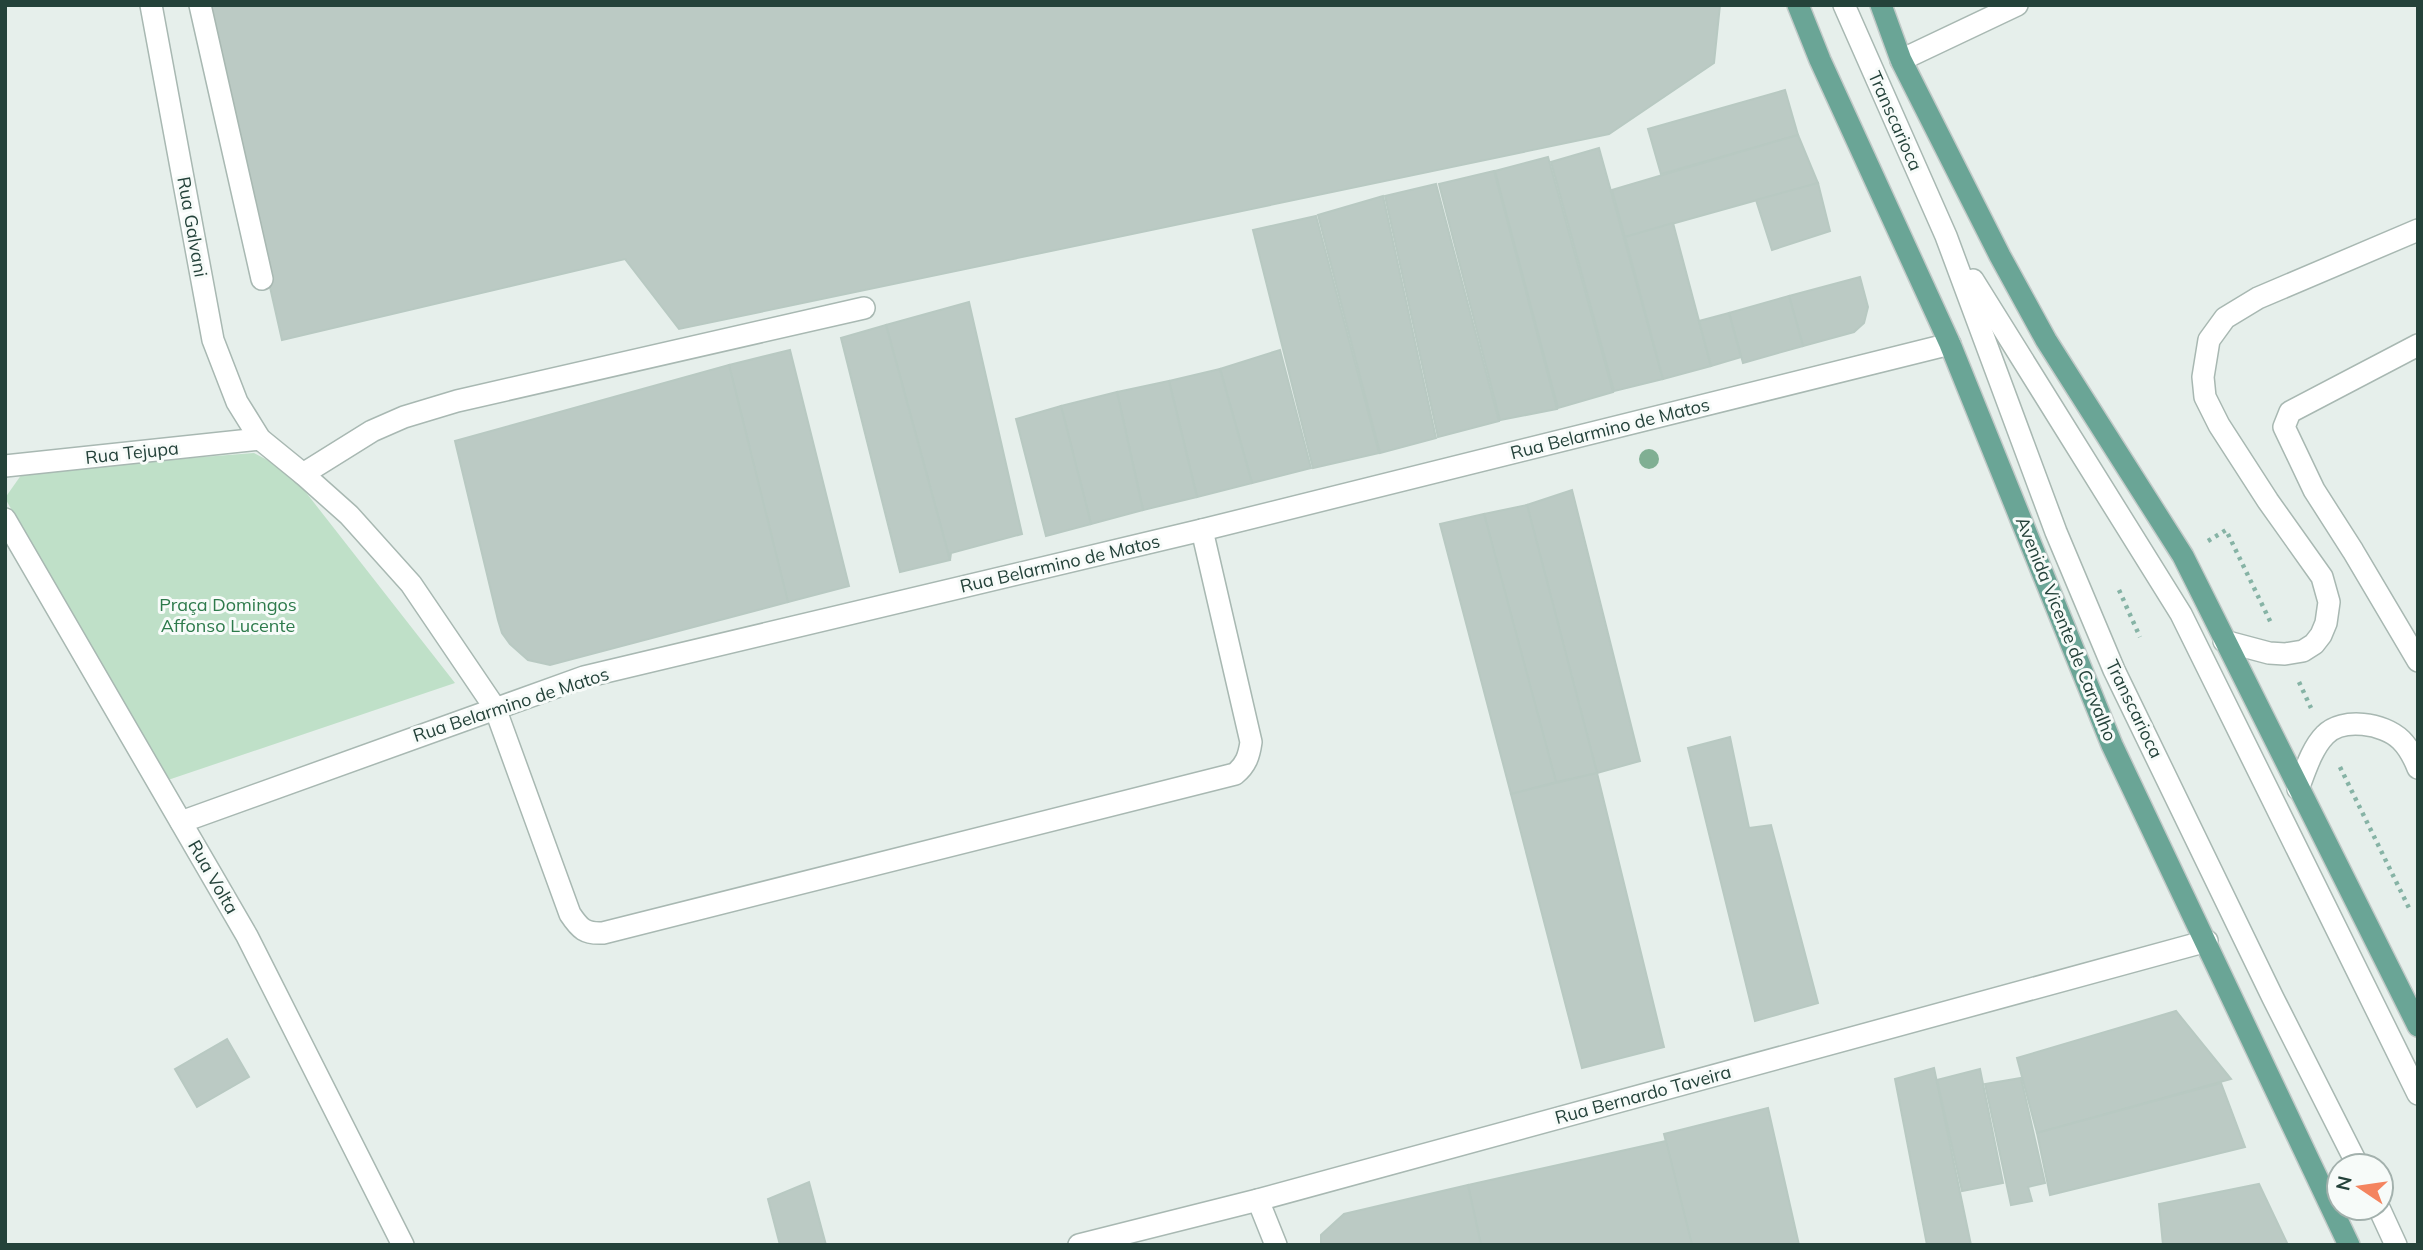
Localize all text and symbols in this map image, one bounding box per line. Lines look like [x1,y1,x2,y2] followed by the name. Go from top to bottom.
[1863,67,1928,174] street label: Transcarioca
[172,175,213,279] street label: Rua Galvani
[1508,393,1712,464] street label: Rua Belarmino de Matos
[84,436,180,469] street label: Rua Tejupa
[2011,513,2122,744] street label: Avenida Vicente de Carvalho
[958,529,1162,598] street label: Rua Belarmino de Matos
[159,593,297,637] park label: Praça Domingos Affonso Lucente
[2101,656,2168,762] street label: Transcarioca
[410,662,612,747] street label: Rua Belarmino de Matos
[183,836,244,918] street label: Rua Volta
[1552,1060,1733,1129] street label: Rua Bernardo Taveira
[2325,1152,2395,1222] north arrow
[2330,1173,2357,1193] text: N

